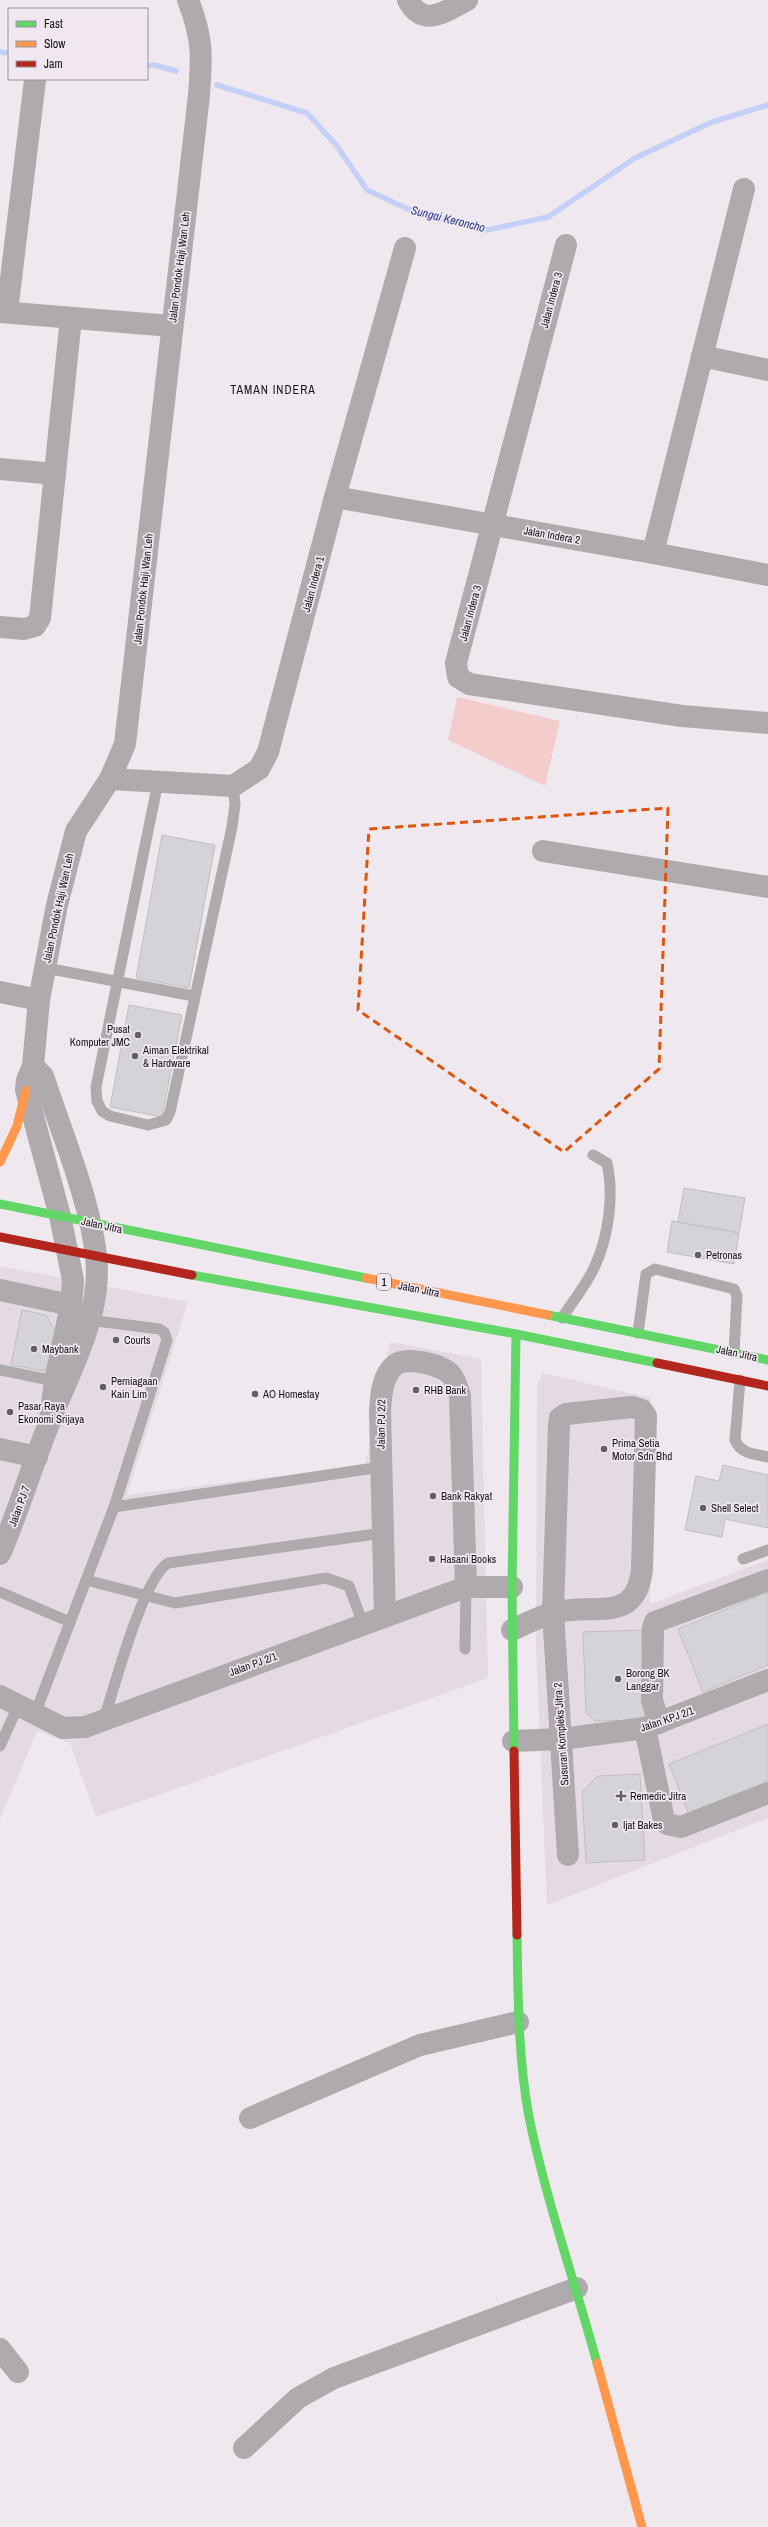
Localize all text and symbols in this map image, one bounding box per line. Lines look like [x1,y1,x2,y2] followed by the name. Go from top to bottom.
[8,8,148,80] legend
[44,16,63,32] text: Fast
[44,36,66,52] text: Slow
[44,56,63,72] text: Jam
[409,202,487,236] water label: Sungai Keroncho
[165,211,193,323] street label: Jalan Pondok Haji Wan Leh
[537,271,565,329] street label: Jalan Indera 3
[230,382,316,398] district label: TAMAN INDERA
[523,523,581,547] street label: Jalan Indera 2
[130,533,156,645] street label: Jalan Pondok Haji Wan Leh
[299,555,327,613] street label: Jalan Indera 1
[456,584,484,642] street label: Jalan Indera 3
[40,852,76,964] street label: Jalan Pondok Haji Wan Leh
[70,1022,130,1049] place label: Pusat Komputer JMC
[133,1030,143,1040] marker: Pusat Komputer JMC
[142,1043,209,1070] place label: Aiman Elektrikal & Hardware
[130,1051,140,1061] marker: Aiman Elektrikal & Hardware
[80,1214,124,1236] street label: Jalan Jitra
[706,1248,743,1262] place label: Petronas
[693,1250,703,1260] marker: Petronas
[377,1274,391,1290] road number: 1
[397,1278,441,1300] street label: Jalan Jitra
[124,1333,151,1347] place label: Courts
[111,1335,121,1345] marker: Courts
[42,1342,79,1356] place label: Maybank
[715,1342,759,1364] street label: Jalan Jitra
[29,1344,39,1354] marker: Maybank
[111,1374,158,1401] place label: Perniagaan Kain Lim
[98,1382,108,1392] marker: Perniagaan Kain Lim
[424,1383,467,1397] place label: RHB Bank
[411,1385,421,1395] marker: RHB Bank
[262,1387,320,1401] place label: AO Homestay
[250,1389,260,1399] marker: AO Homestay
[18,1399,84,1426] place label: Pasar Raya Ekonomi Srijaya
[374,1399,388,1449] street label: Jalan PJ 2/2
[5,1407,15,1417] marker: Pasar Raya Ekonomi Srijaya
[612,1436,672,1463] place label: Prima Setia Motor Sdn Bhd
[599,1444,609,1454] marker: Prima Setia Motor Sdn Bhd
[5,1484,33,1528] street label: Jalan PJ 7
[441,1489,493,1503] place label: Bank Rakyat
[428,1491,438,1501] marker: Bank Rakyat
[711,1501,759,1515] place label: Shell Select
[698,1503,708,1513] marker: Shell Select
[440,1552,497,1566] place label: Hasani Books
[427,1554,437,1564] marker: Hasani Books
[227,1649,279,1679] street label: Jalan PJ 2/1
[626,1666,670,1693] place label: Borong BK Langgar
[613,1674,623,1684] marker: Borong BK Langgar
[550,1682,572,1786] street label: Susuran Kompleks Jitra 2
[638,1703,696,1735] street label: Jalan KPJ 2/1
[630,1789,686,1803] place label: Remedic Jitra
[615,1790,627,1802] marker: Remedic Jitra
[623,1818,663,1832] place label: Ijat Bakes
[610,1820,620,1830] marker: Ijat Bakes

